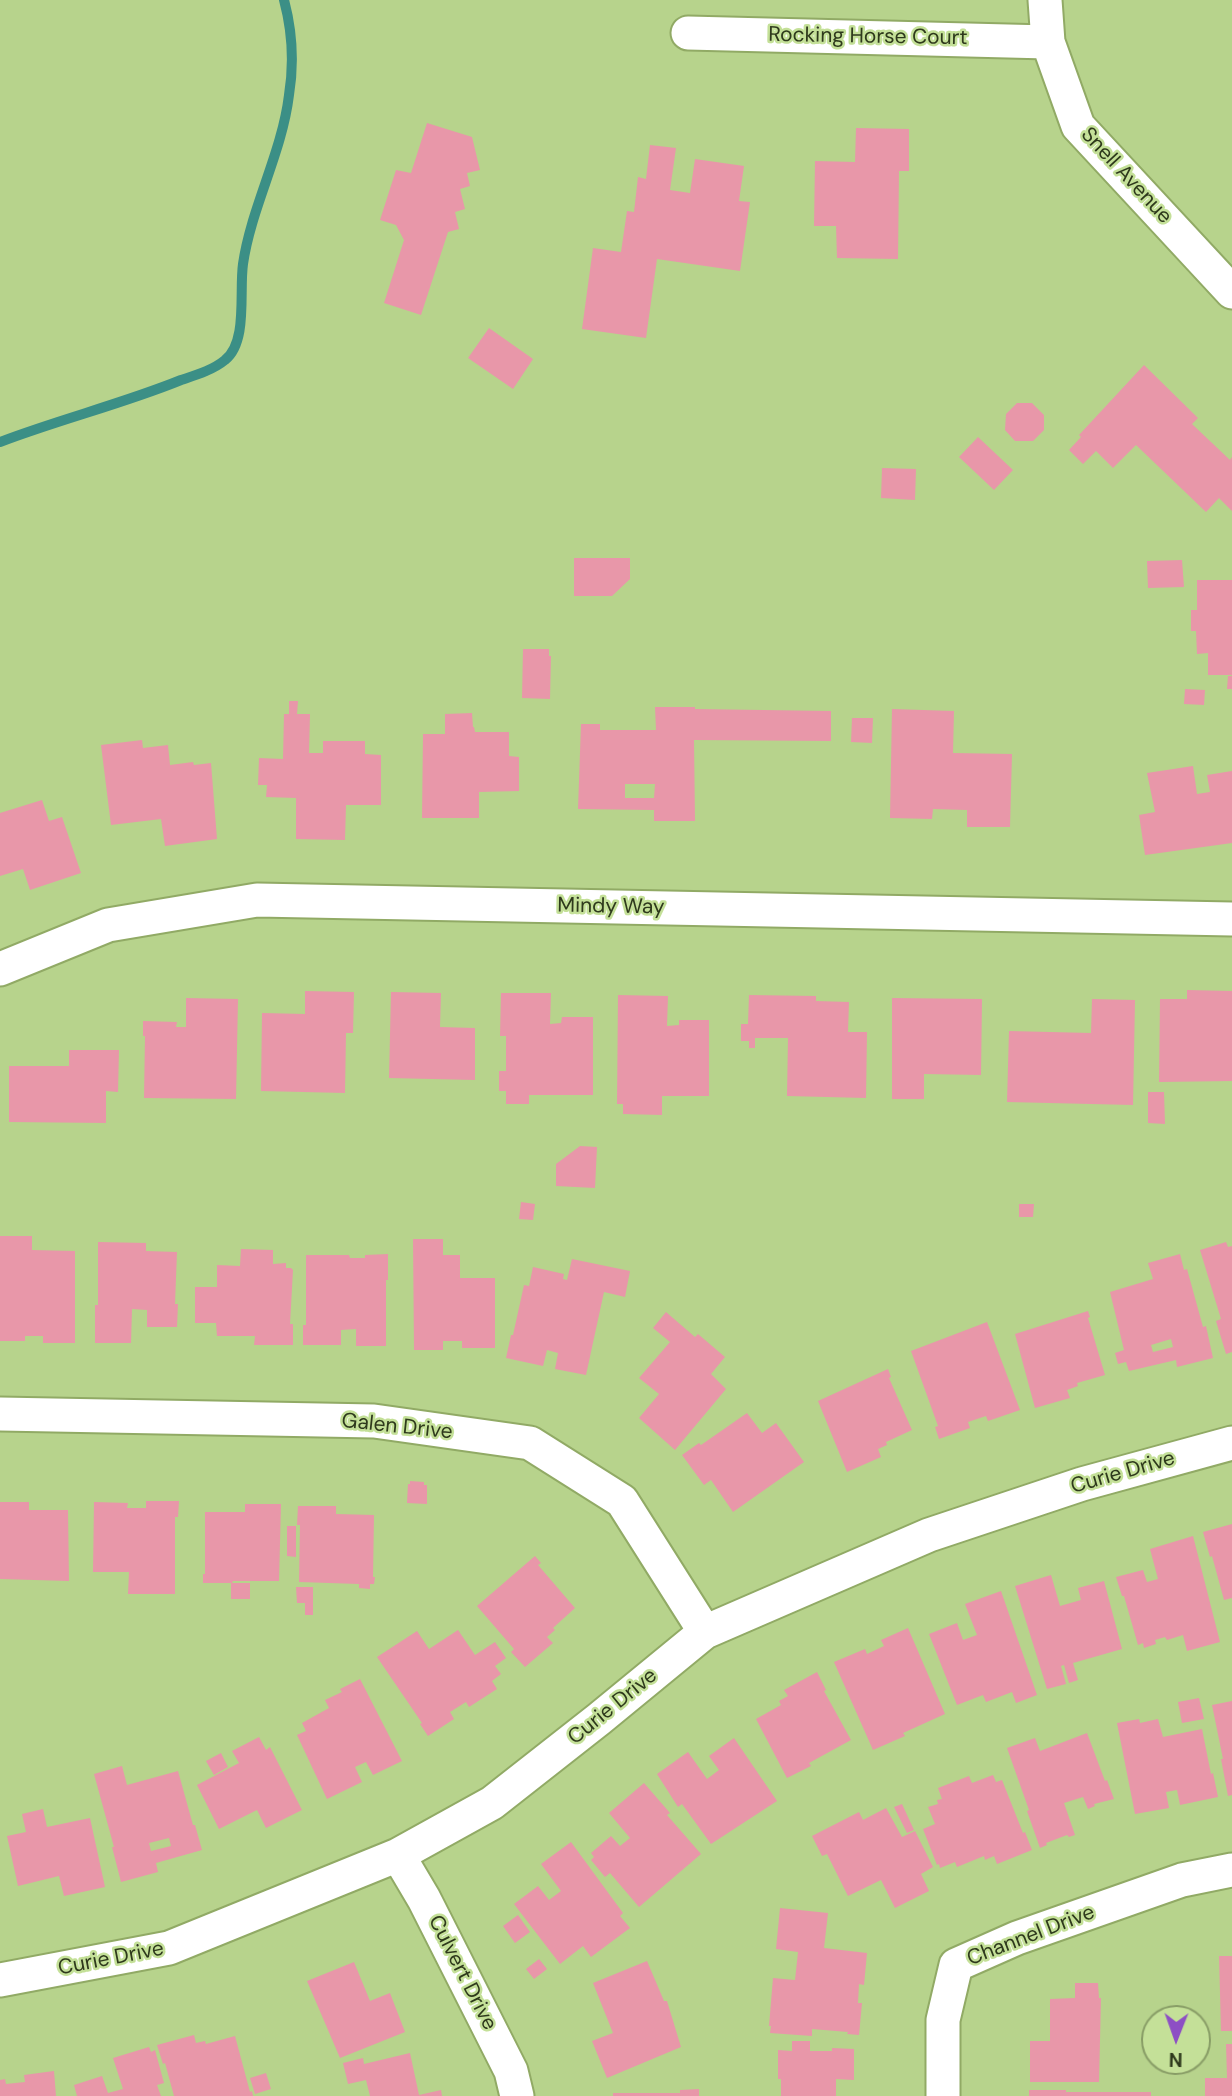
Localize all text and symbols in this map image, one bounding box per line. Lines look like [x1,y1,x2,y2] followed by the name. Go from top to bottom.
[768,23,968,51] street label: Rocking Horse Court
[1075,123,1177,229] street label: Snell Avenue
[557,893,665,921] street label: Mindy Way
[340,1409,454,1445] street label: Galen Drive
[1068,1446,1178,1500] street label: Curie Drive
[563,1663,663,1751] street label: Curie Drive
[964,1900,1098,1972] street label: Channel Drive
[422,1911,502,2035] street label: Culvert Drive
[56,1936,166,1982] street label: Curie Drive
[1141,2005,1211,2075] north arrow
[1169,2047,1183,2072] text: N

